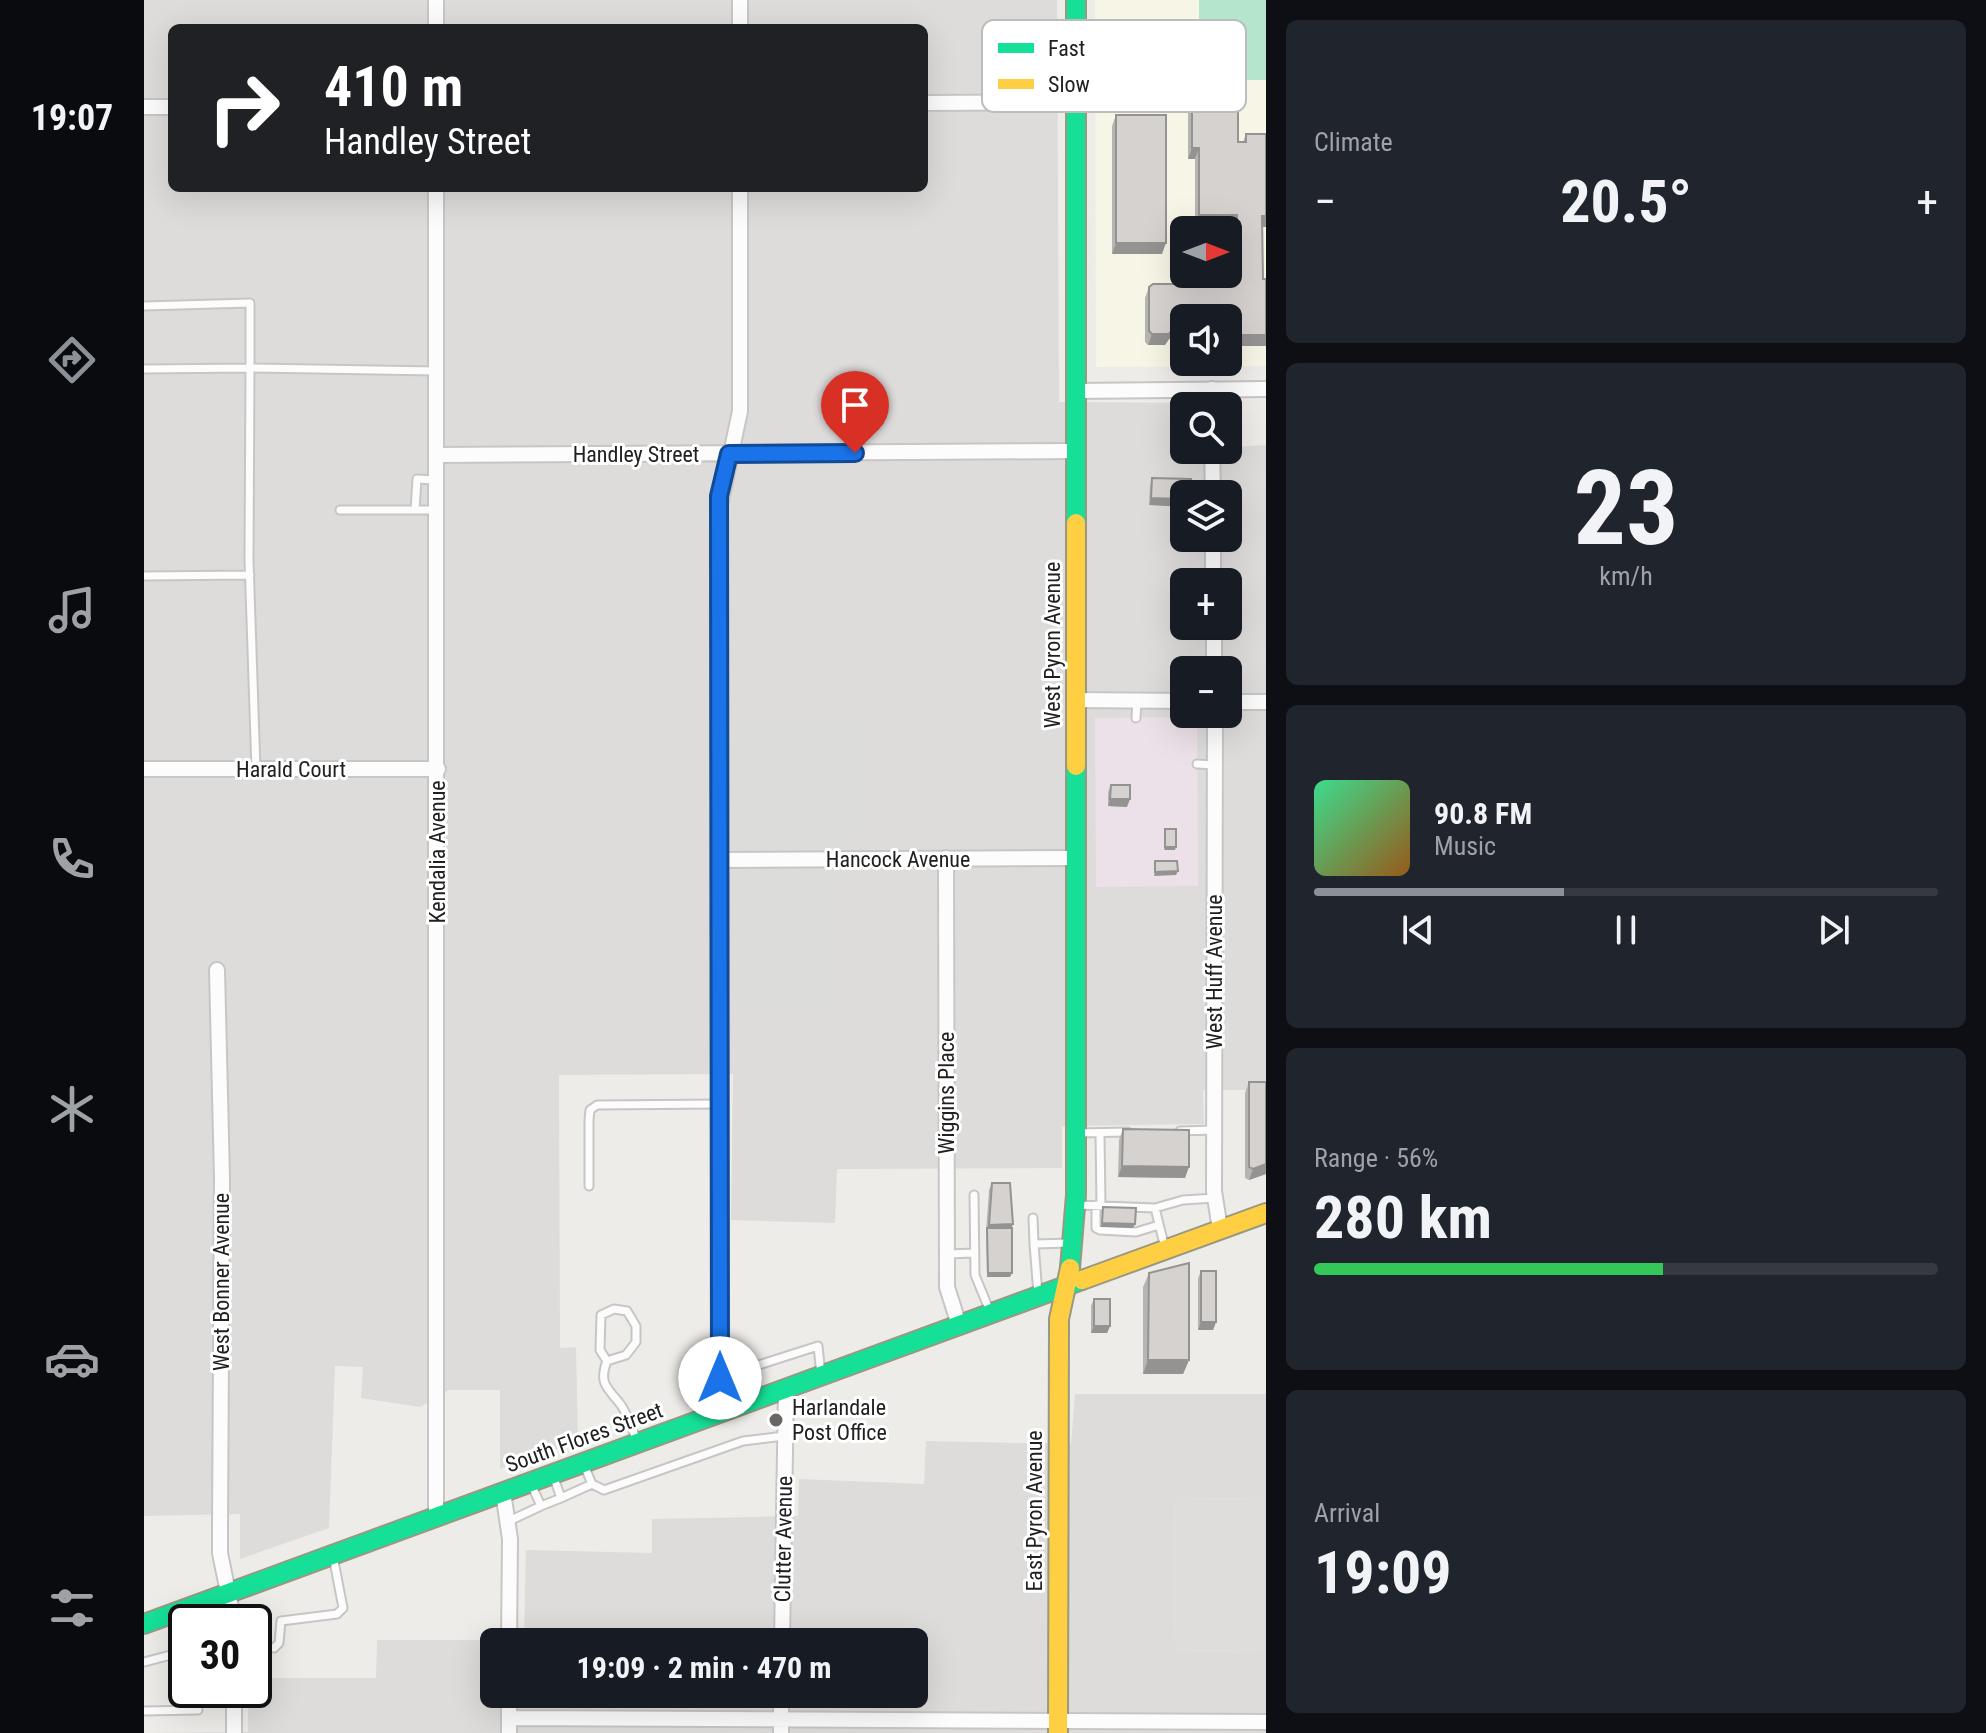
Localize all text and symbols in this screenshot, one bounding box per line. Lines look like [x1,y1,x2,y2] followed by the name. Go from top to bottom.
[982,20,1246,112] legend
[1048,36,1085,61] text: Fast
[324,54,463,120] text: 410 m
[192,56,296,160] icon: right
[1048,72,1090,97] text: Slow
[31,97,113,139] text: 19:07
[324,121,531,163] text: Handley Street
[1314,127,1393,157] text: Climate
[1560,166,1692,237] text: 20.5°
[1314,176,1336,228] text: −
[1916,176,1938,228] text: +
[1170,216,1242,288] north arrow
[1170,216,1242,728] map controls
[1170,304,1242,376] button: sound
[44,332,100,388] icon: directions
[821,371,889,453] pin
[833,383,877,427] icon: arrive
[1170,392,1242,464] button: search
[573,442,699,467] street label: Handley Street
[1573,448,1679,569] text: 23
[1170,480,1242,552] button: layers
[1599,561,1653,591] text: km/h
[1040,562,1065,728] street label: West Pyron Avenue
[1170,568,1242,640] button: +
[44,582,100,638] icon: music
[1170,656,1242,728] button: −
[236,757,346,782] street label: Harald Court
[425,780,450,924] street label: Kendalia Avenue
[1434,796,1532,831] text: 90.8 FM
[44,831,100,887] icon: phone
[1434,831,1496,861] text: Music
[826,847,970,872] street label: Hancock Avenue
[1202,895,1227,1049] street label: West Huff Avenue
[1396,908,1440,952] icon: previous
[1604,908,1648,952] icon: pause
[1812,908,1856,952] icon: next
[934,1032,959,1154] street label: Wiggins Place
[44,1081,100,1137] icon: climate
[1314,1143,1438,1173] text: Range · 56%
[1314,1182,1492,1253] text: 280 km
[209,1193,234,1371] street label: West Bonner Avenue
[44,1331,100,1387] icon: car
[678,1336,762,1420] position arrow
[792,1395,887,1445] place label: Harlandale Post Office
[502,1397,666,1477] street label: South Flores Street
[767,1411,785,1429] marker: Harlandale Post Office
[1022,1430,1047,1592] street label: East Pyron Avenue
[770,1476,797,1603] street label: Clutter Avenue
[1314,1498,1380,1528] text: Arrival
[1314,1537,1452,1608] text: 19:09
[44,1580,100,1636] icon: filters
[168,1604,272,1708] speed limit sign: 30
[577,1650,831,1685] text: 19:09 · 2 min · 470 m

